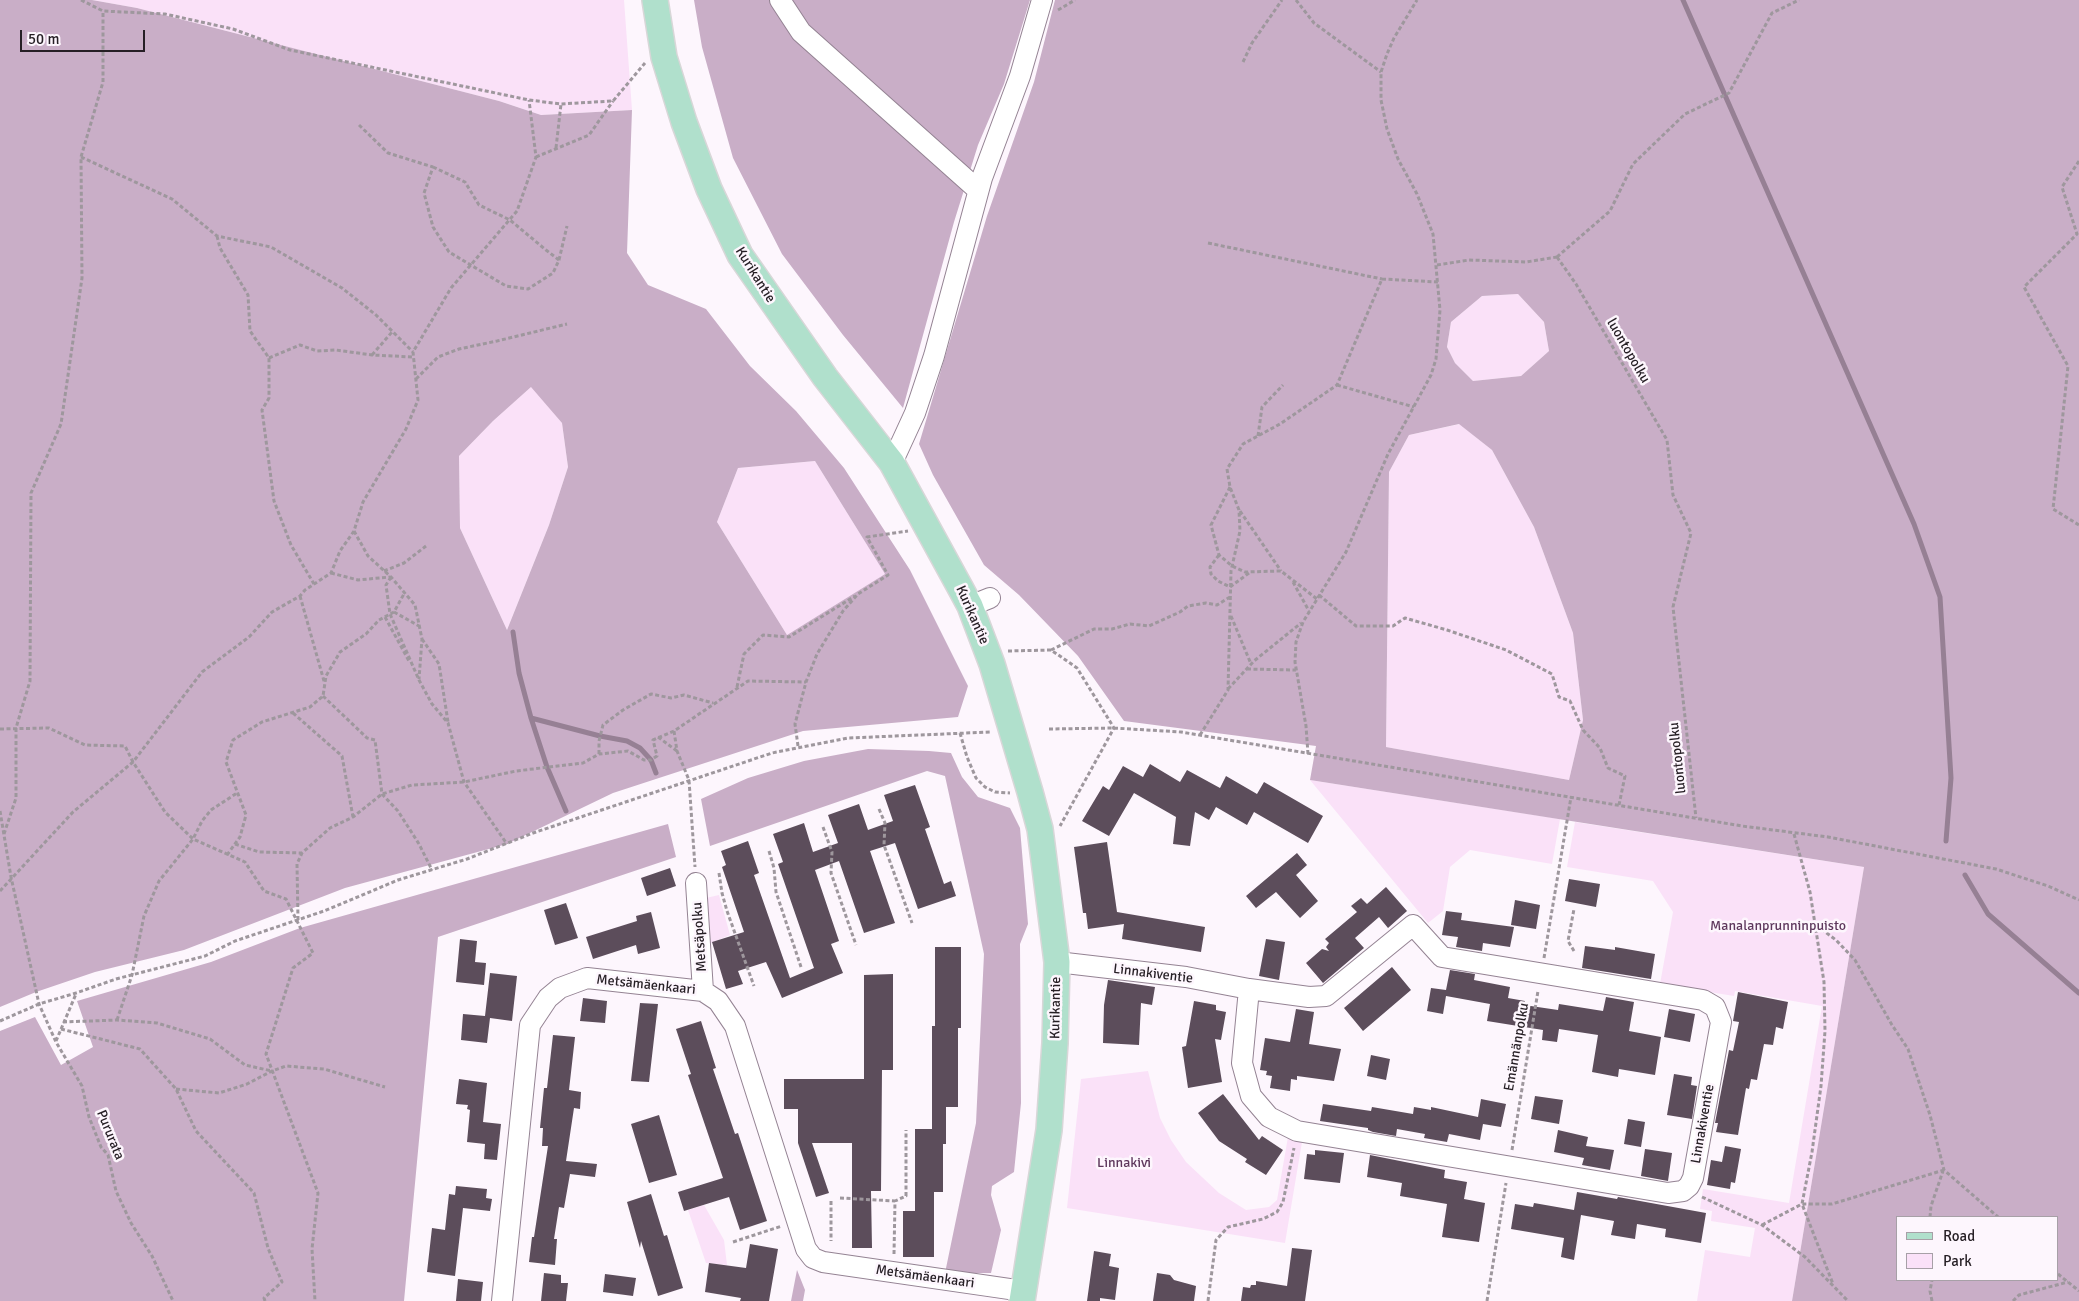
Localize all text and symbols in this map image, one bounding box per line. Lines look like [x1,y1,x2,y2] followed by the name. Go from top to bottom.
[22,20,148,52] scale bar
[28,30,59,48] text: 50 m
[731,244,779,306] street label: Kurikantie
[1603,316,1653,386] street label: luontopolku
[952,583,992,647] street label: Kurikantie
[1666,721,1690,795] street label: luontopolku
[689,902,711,972] street label: Metsäpolku
[1710,918,1846,934] park label: Manalanprunninpuisto
[1112,961,1194,987] street label: Linnakiventie
[596,971,696,999] street label: Metsämäenkaari
[1047,977,1065,1039] street label: Kurikantie
[1501,1001,1533,1093] street label: Emännänpolku
[1688,1083,1718,1165] street label: Linnakiventie
[92,1108,128,1162] street label: Pururata
[1097,1155,1151,1171] park label: Linnakivi
[1896,1216,2059,1281] legend
[1943,1227,1975,1245] text: Road
[1943,1252,1972,1270] text: Park
[874,1262,976,1292] street label: Metsämäenkaari

